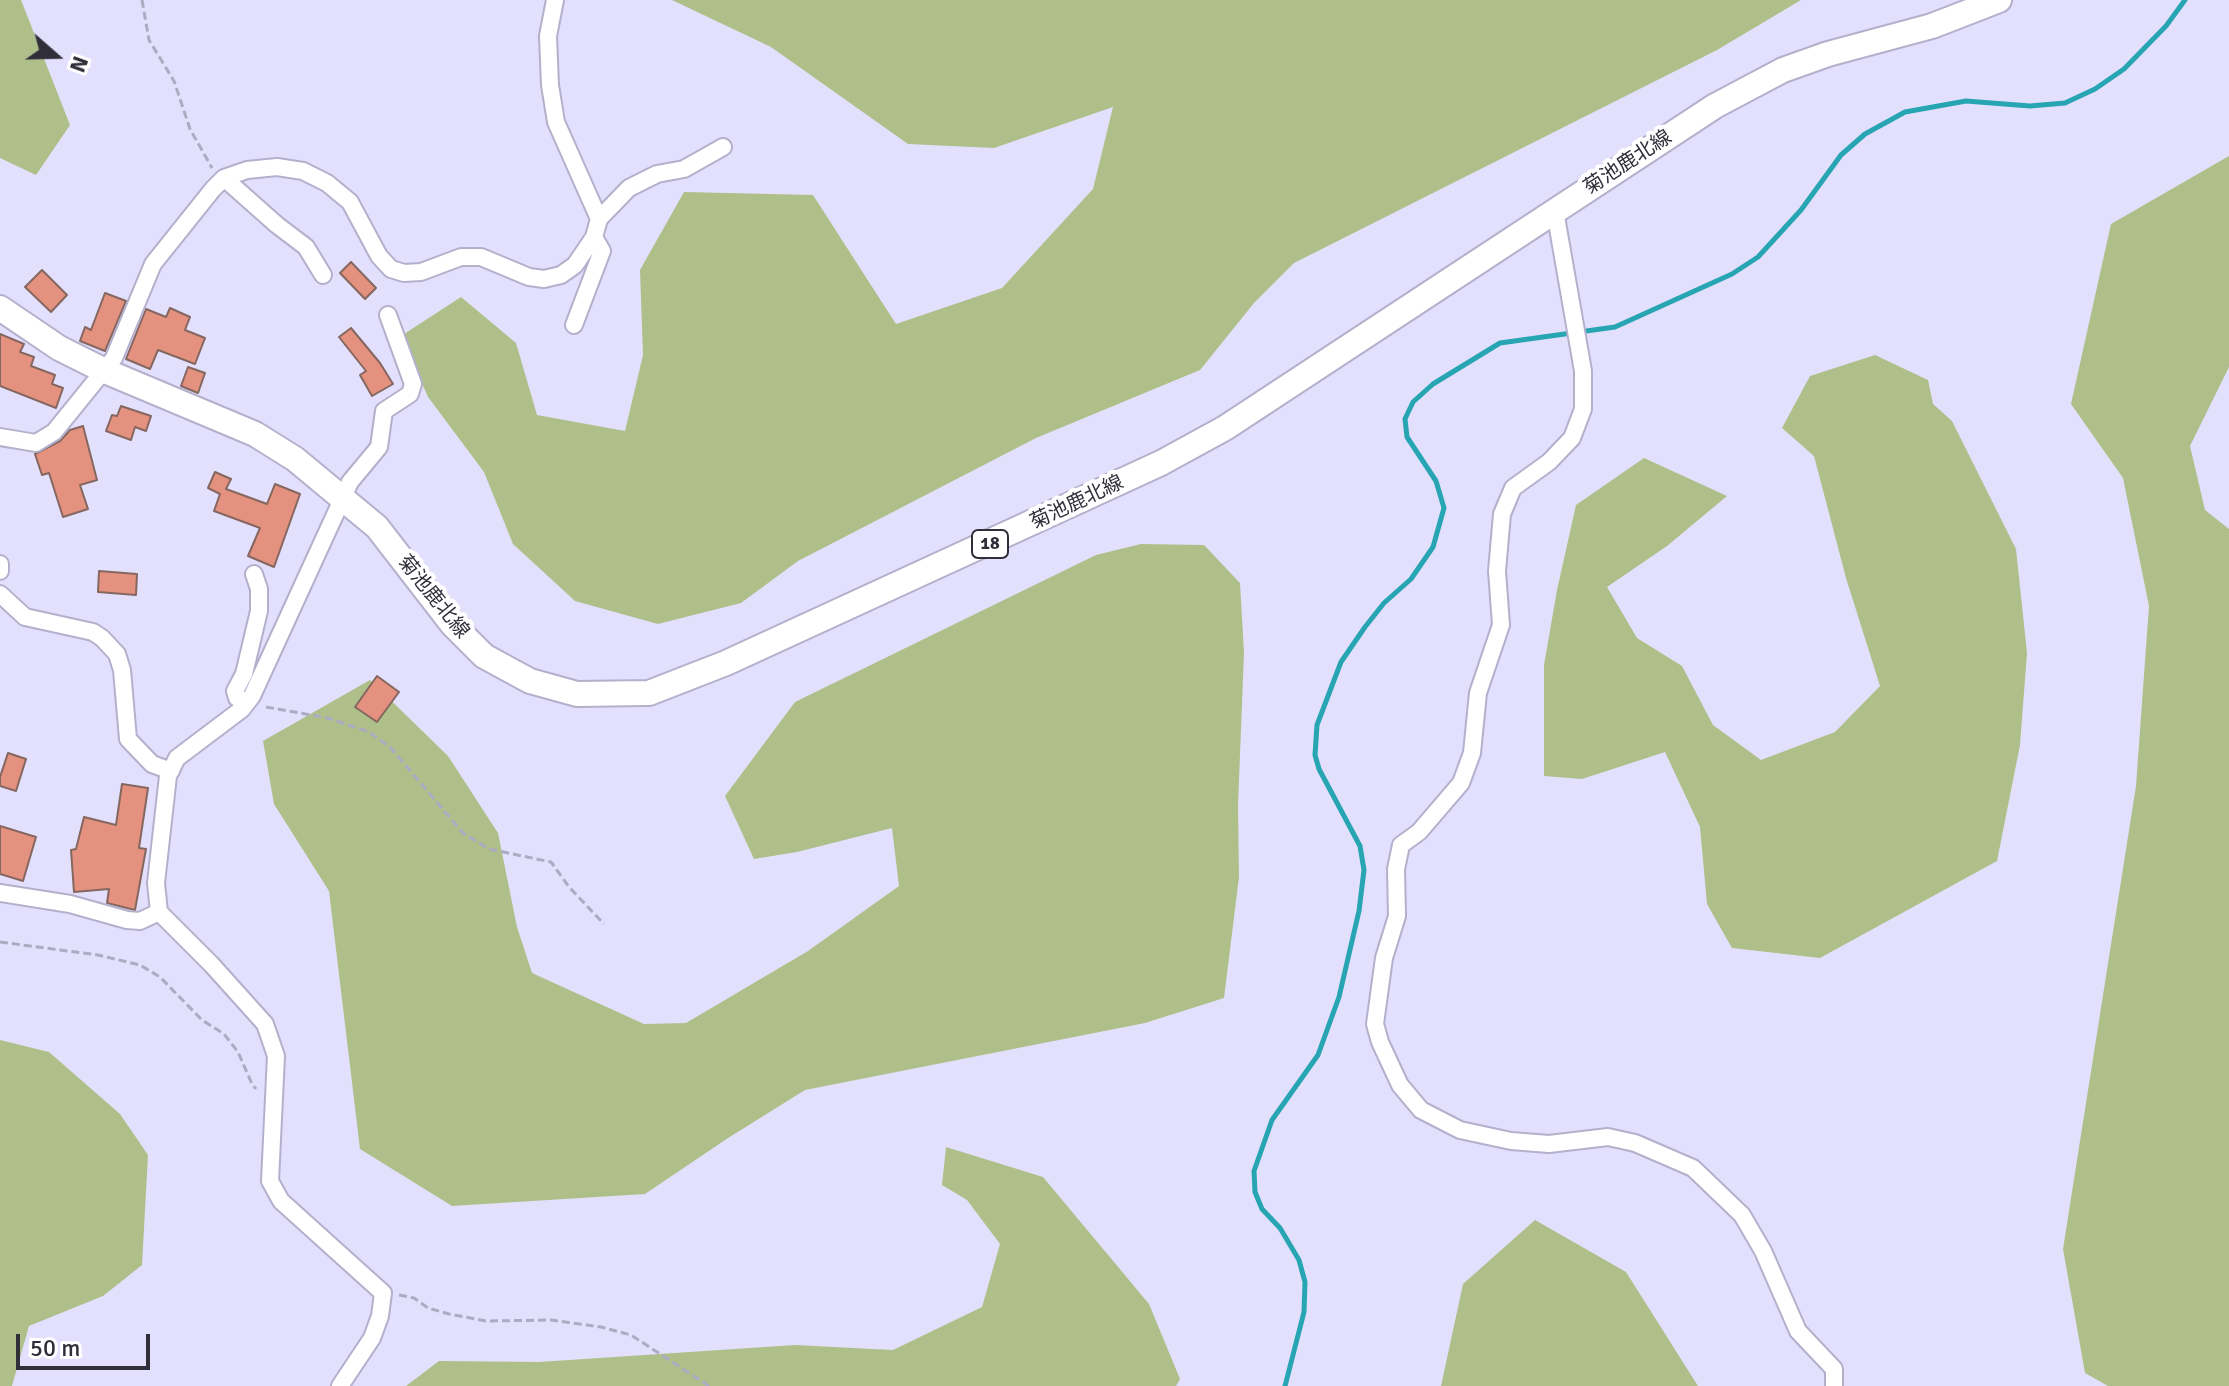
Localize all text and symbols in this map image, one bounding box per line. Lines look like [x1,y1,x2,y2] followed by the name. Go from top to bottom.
[16,16,96,96] north arrow
[64,53,94,76] text: N
[1580,126,1676,200] street label: 菊池鹿北線
[1027,471,1127,535] street label: 菊池鹿北線
[972,530,1008,558] road number: 18
[392,551,474,643] street label: 菊池鹿北線
[20,1318,154,1368] scale bar
[30,1333,80,1363] text: 50 m

